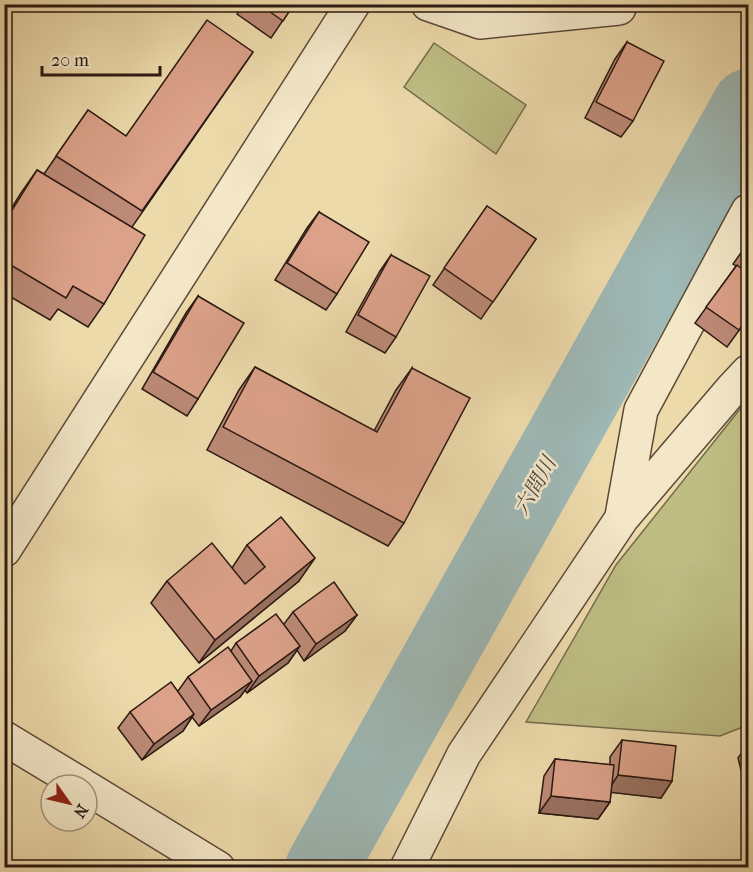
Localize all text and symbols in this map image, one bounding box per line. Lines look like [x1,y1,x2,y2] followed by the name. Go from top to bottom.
[42,39,160,77] scale bar
[51,50,89,71] text: 20 m
[509,451,562,519] water label: 六間川
[39,773,99,833] north arrow
[69,801,92,822] text: N

